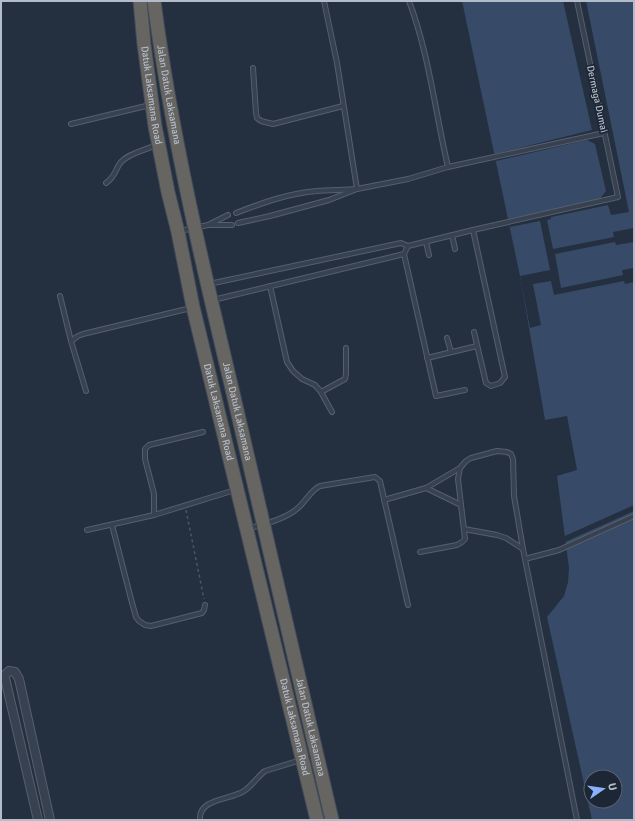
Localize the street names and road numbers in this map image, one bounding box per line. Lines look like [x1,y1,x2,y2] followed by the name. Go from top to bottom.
[154,44,183,146] street label: Jalan Datuk Laksamana
[138,45,165,146] street label: Datuk Laksamana Road
[584,64,610,134] street label: Dermaga Dumai
[220,361,255,462] street label: Jalan Datuk Laksamana
[201,362,236,462] street label: Datuk Laksamana Road
[277,677,312,777] street label: Datuk Laksamana Road
[293,677,328,778] street label: Jalan Datuk Laksamana

